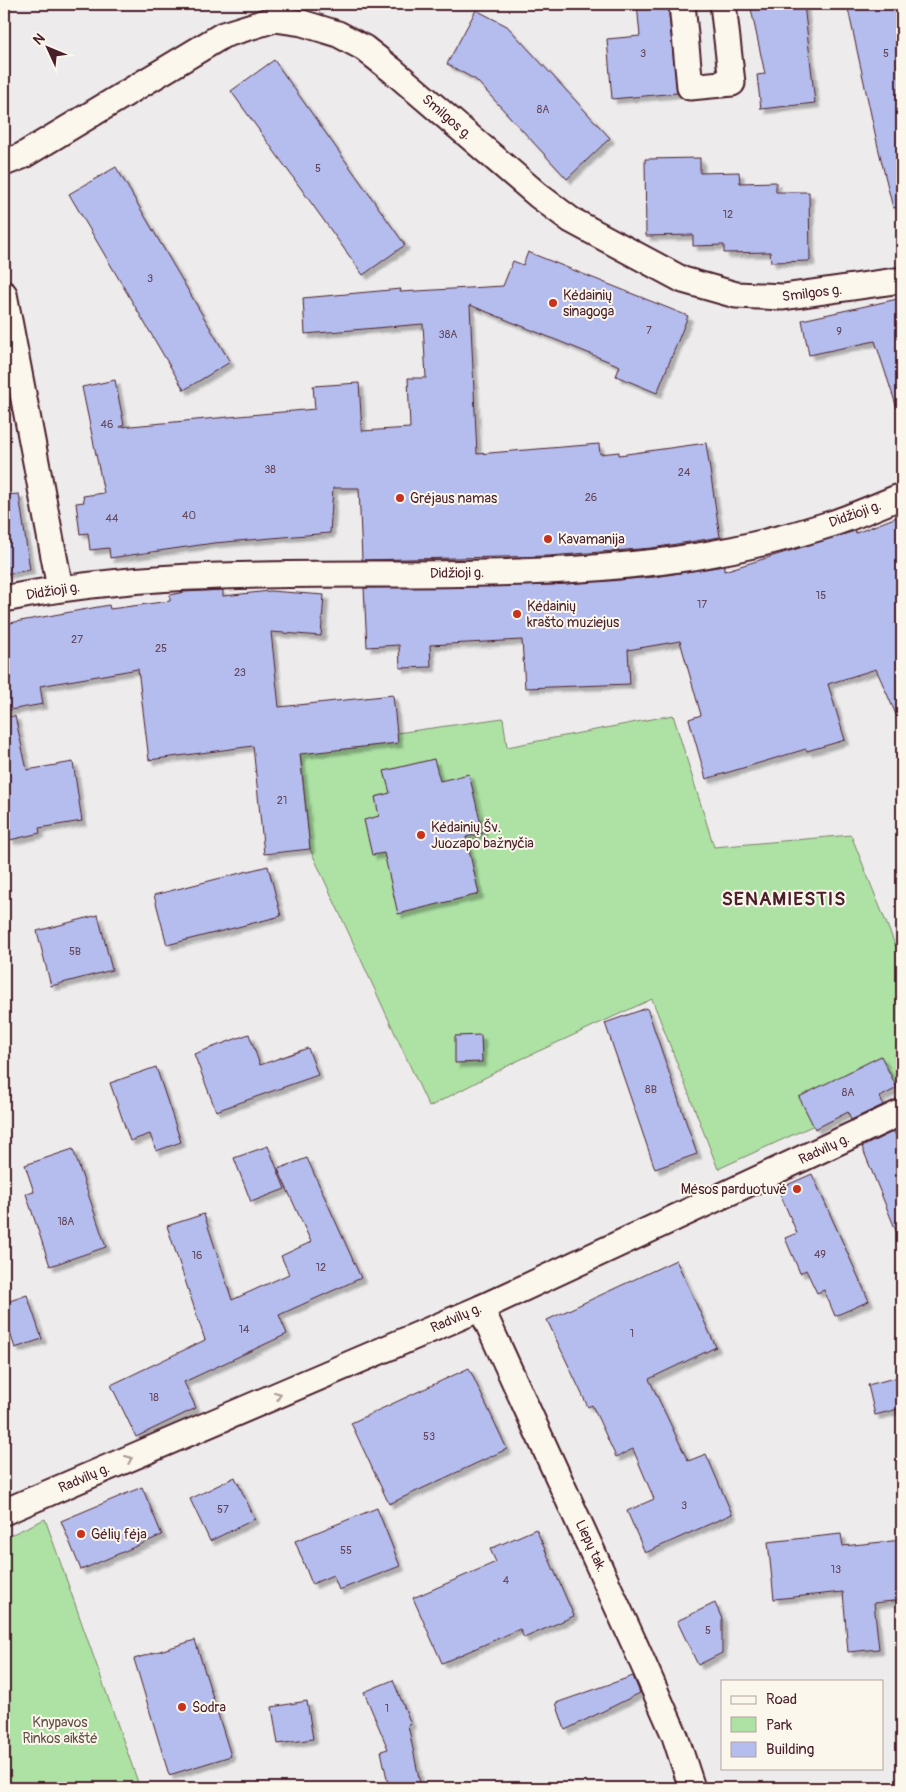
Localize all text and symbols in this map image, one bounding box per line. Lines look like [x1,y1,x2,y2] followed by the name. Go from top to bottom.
[22,22,72,72] north arrow
[30,30,48,49] text: N
[640,47,646,60] house number: 3
[883,47,889,60] house number: 5
[419,91,475,143] street label: Smilgos g.
[537,103,549,116] house number: 8A
[315,162,321,175] house number: 5
[723,208,733,221] house number: 12
[147,272,153,285] house number: 3
[781,281,843,305] street label: Smilgos g.
[563,287,614,320] place label: Kėdainių sinagoga
[547,297,559,309] marker: Kėdainių sinagoga
[646,324,652,337] house number: 7
[836,325,842,338] house number: 9
[439,328,457,341] house number: 38A
[101,418,113,431] house number: 46
[264,463,276,476] house number: 38
[678,466,691,479] house number: 24
[410,490,498,507] place label: Grėjaus namas
[585,491,597,504] house number: 26
[394,492,406,504] marker: Grėjaus namas
[827,497,883,531] street label: Didžioji g.
[182,509,196,522] house number: 40
[106,512,119,525] house number: 44
[558,531,625,548] place label: Kavamanija
[542,533,554,545] marker: Kavamanija
[430,564,484,582] street label: Didžioji g.
[25,578,81,604] street label: Didžioji g.
[816,589,826,602] house number: 15
[527,598,620,631] place label: Kėdainių krašto muziejus
[697,598,707,611] house number: 17
[511,608,523,620] marker: Kėdainių krašto muziejus
[71,633,83,646] house number: 27
[155,642,167,655] house number: 25
[234,666,246,679] house number: 23
[277,794,287,807] house number: 21
[431,818,534,852] place label: Kėdainių Šv. Juozapo bažnyčia
[415,829,427,841] marker: Kėdainių Šv. Juozapo bažnyčia
[722,887,846,911] district label: SENAMIESTIS
[69,945,81,958] house number: 5B
[645,1083,657,1096] house number: 8B
[842,1086,854,1099] house number: 8A
[796,1130,852,1168] street label: Radvilų g.
[681,1181,787,1198] place label: Mėsos parduotuvė
[791,1183,803,1195] marker: Mėsos parduotuvė
[58,1215,74,1228] house number: 18A
[814,1248,826,1261] house number: 49
[192,1249,202,1262] house number: 16
[316,1261,326,1274] house number: 12
[428,1300,484,1336] street label: Radvilų g.
[239,1323,250,1336] house number: 14
[630,1327,634,1340] house number: 1
[273,1390,282,1401] one-way arrow
[149,1391,159,1404] house number: 18
[423,1430,435,1443] house number: 53
[124,1454,133,1465] one-way arrow
[56,1460,112,1496] street label: Radvilų g.
[681,1499,687,1512] house number: 3
[217,1503,229,1516] house number: 57
[572,1517,610,1575] street label: Liepų tak.
[91,1526,147,1543] place label: Gėlių fėja
[75,1528,87,1540] marker: Gėlių fėja
[340,1544,352,1557] house number: 55
[831,1563,841,1576] house number: 13
[503,1574,510,1587] house number: 4
[705,1624,711,1637] house number: 5
[721,1680,884,1770] legend
[766,1690,797,1709] text: Road
[192,1699,226,1716] place label: Sodra
[176,1701,188,1713] marker: Sodra
[385,1702,389,1715] house number: 1
[22,1714,98,1747] park label: Knypavos Rinkos aikštė
[766,1716,793,1735] text: Park
[766,1740,814,1759] text: Building

